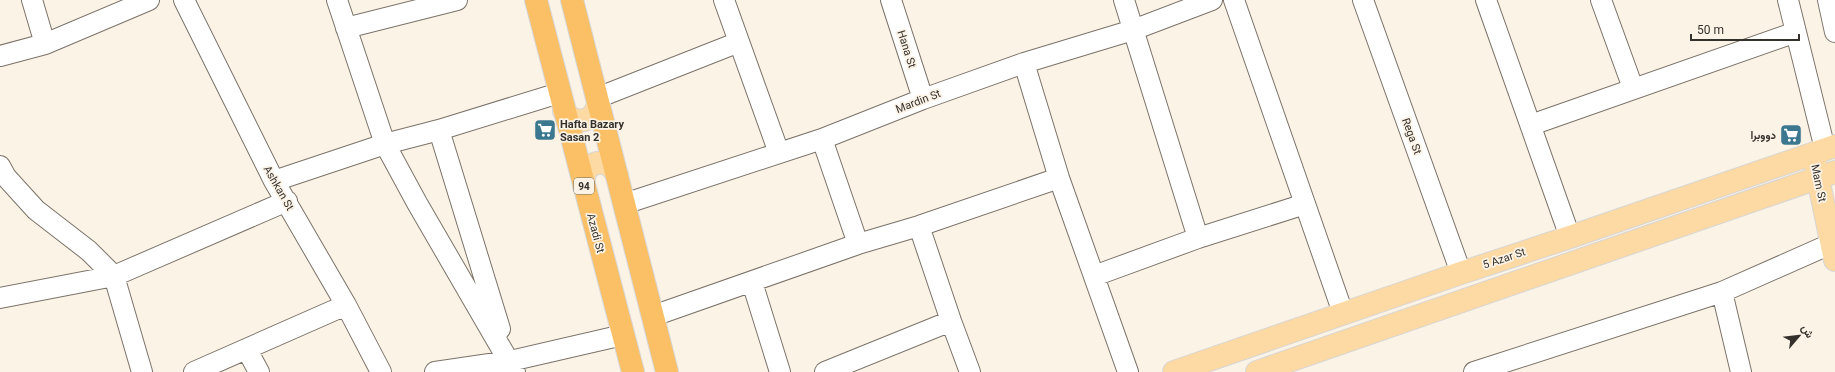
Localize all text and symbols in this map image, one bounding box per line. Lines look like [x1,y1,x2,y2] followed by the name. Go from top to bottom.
[1691,16,1799,42] scale bar
[1697,23,1724,37] text: 50 m
[894,29,919,70] street label: Hana St
[894,87,943,116] street label: Mardin St
[1399,116,1424,156] street label: Rega St
[532,117,558,143] supermarket icon: Hafta Bazary Sasan 2
[560,118,624,144] place label: Hafta Bazary Sasan 2
[1778,122,1804,148] supermarket icon: دووبرا
[1750,129,1777,142] place label: دووبرا
[1808,163,1829,203] street label: Mam St
[261,164,297,213] street label: Ashkan St
[574,178,594,194] road number: 94
[584,212,607,255] street label: Azadi St
[1481,245,1528,271] street label: 5 Azar St
[1779,316,1819,356] north arrow
[1799,323,1816,340] text: ش

